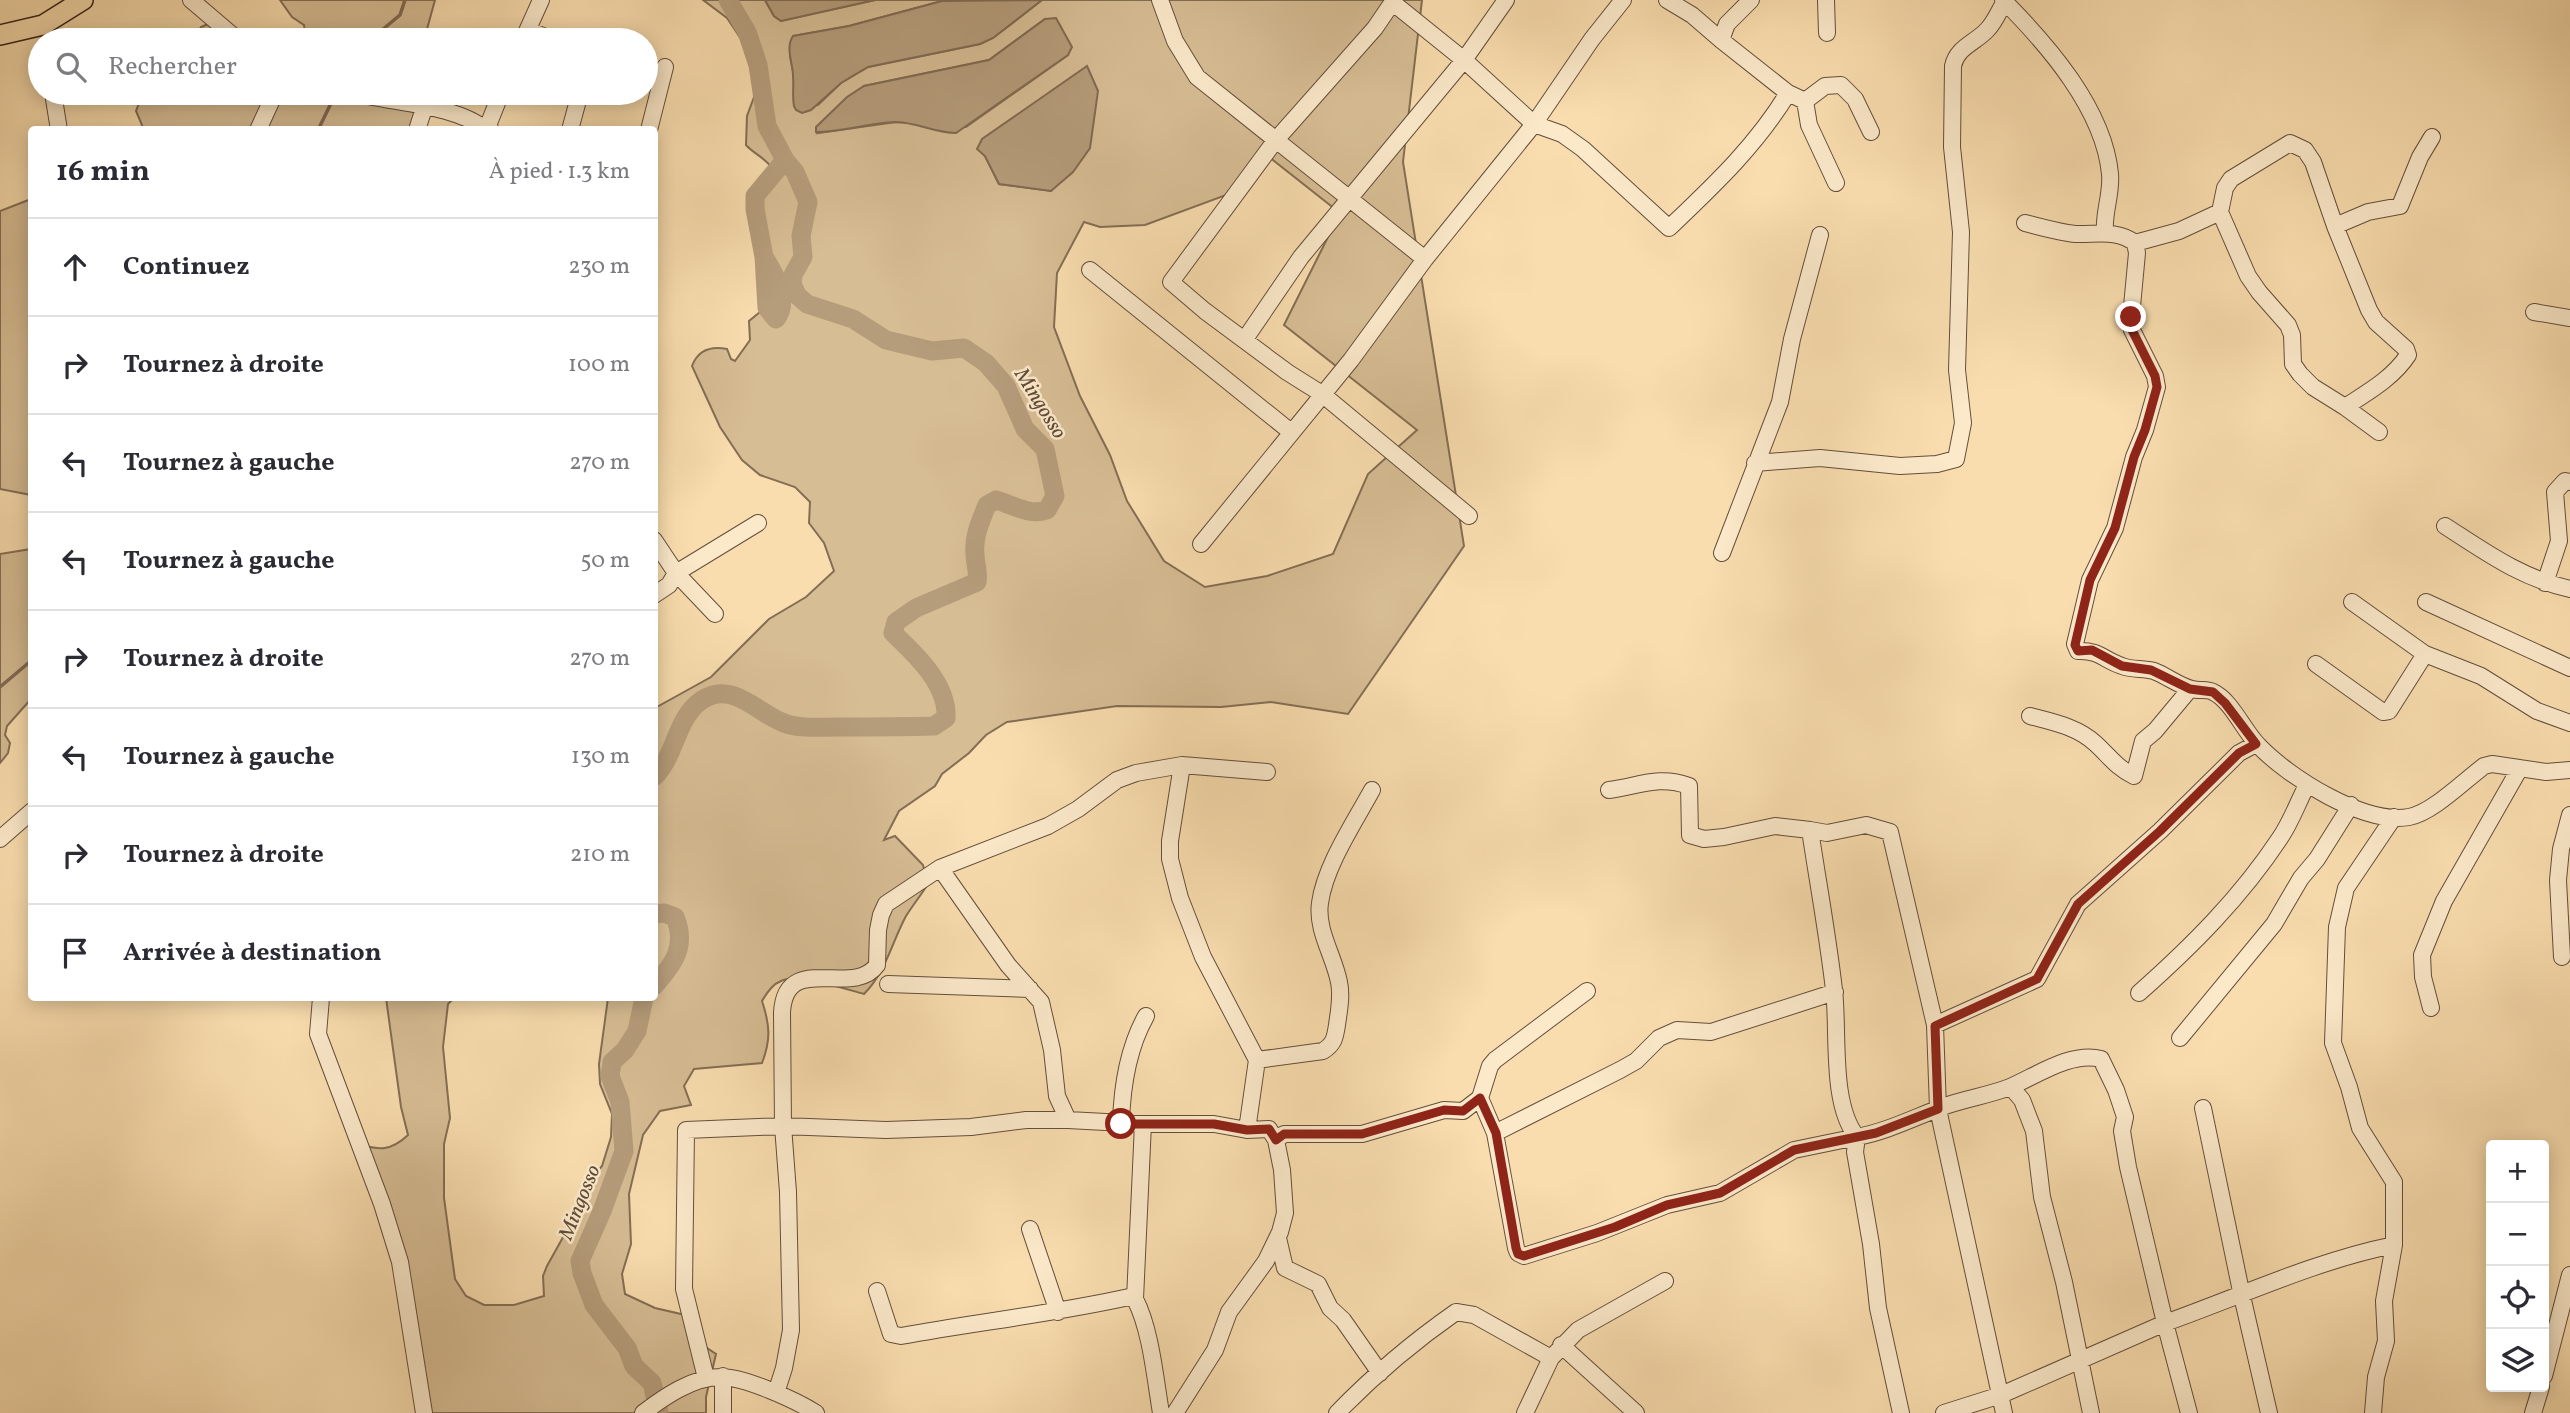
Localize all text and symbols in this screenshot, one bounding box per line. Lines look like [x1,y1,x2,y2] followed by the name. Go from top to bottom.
[28,28,658,105] search box
[52,48,90,86] icon: search
[108,49,237,85] text: Rechercher
[56,151,150,193] text: 16 min
[489,156,630,188] text: À pied · 1.3 km
[56,248,94,286] icon: ahead
[123,249,249,285] text: Continuez
[568,251,630,283] text: 230 m
[2115,301,2146,332] route end
[56,346,94,384] icon: right
[123,347,324,383] text: Tournez à droite
[568,349,630,381] text: 100 m
[1006,362,1073,445] water label: Mingosso
[56,444,94,482] icon: left
[123,445,335,481] text: Tournez à gauche
[569,447,630,479] text: 270 m
[56,542,94,580] icon: left
[123,543,335,579] text: Tournez à gauche
[581,545,630,577] text: 50 m
[56,640,94,678] icon: right
[123,641,324,677] text: Tournez à droite
[569,643,630,675] text: 270 m
[56,738,94,776] icon: left
[123,739,335,775] text: Tournez à gauche
[571,741,630,773] text: 130 m
[56,836,94,874] icon: right
[123,837,324,873] text: Tournez à droite
[570,839,630,871] text: 210 m
[56,934,94,972] icon: arrive
[123,935,382,971] text: Arrivée à destination
[1105,1108,1136,1139] route start
[2486,1140,2549,1392] map controls
[2486,1140,2549,1203] button: +
[552,1160,609,1245] water label: Mingosso
[2486,1203,2549,1266] button: −
[2486,1266,2549,1329] button: locate
[2486,1329,2549,1392] button: layers

